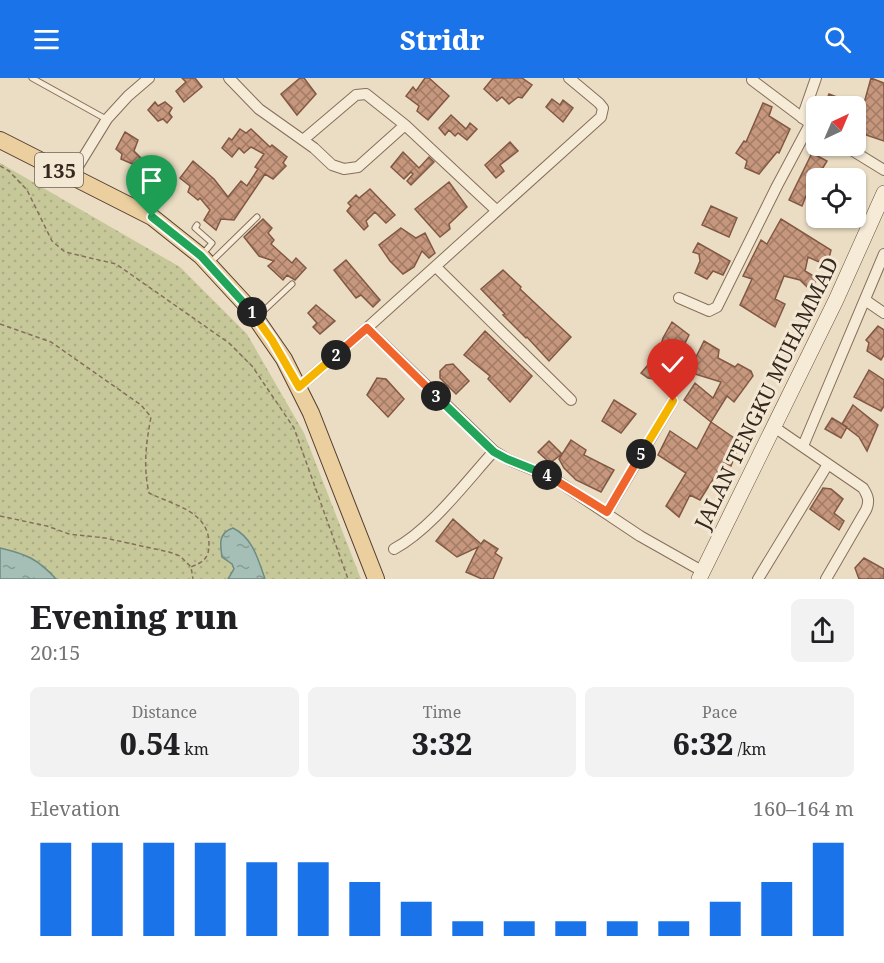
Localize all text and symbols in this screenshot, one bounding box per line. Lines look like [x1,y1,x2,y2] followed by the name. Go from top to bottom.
[400,21,484,58] text: Stridr
[30,23,63,56] icon: menu
[821,23,854,56] icon: search
[806,96,866,156] north arrow
[806,96,866,228] map controls
[35,153,83,187] road number: 135
[126,155,177,217] pin
[135,164,168,197] icon: arrive
[806,168,866,228] button: locate
[687,252,844,535] street label: JALAN TENGKU MUHAMMAD
[237,297,267,327] pin: 1
[247,301,257,323] text: 1
[647,339,698,401] pin
[321,340,351,370] pin: 2
[331,344,341,366] text: 2
[656,348,689,381] icon: check
[421,381,451,411] pin: 3
[431,385,441,407] text: 3
[626,439,656,469] pin: 5
[636,443,646,465] text: 5
[532,460,562,490] pin: 4
[542,464,552,486] text: 4
[30,594,238,639] text: Evening run
[791,599,854,662] button: share
[30,639,80,666] text: 20:15
[132,701,197,723] text: Distance
[423,701,461,723] text: Time
[702,701,737,723] text: Pace
[120,723,180,764] text: 0.54
[412,723,472,764] text: 3:32
[673,723,733,764] text: 6:32
[180,738,209,760] text: km
[733,738,766,760] text: /km
[30,795,120,822] text: Elevation
[753,795,854,822] text: 160–164 m

